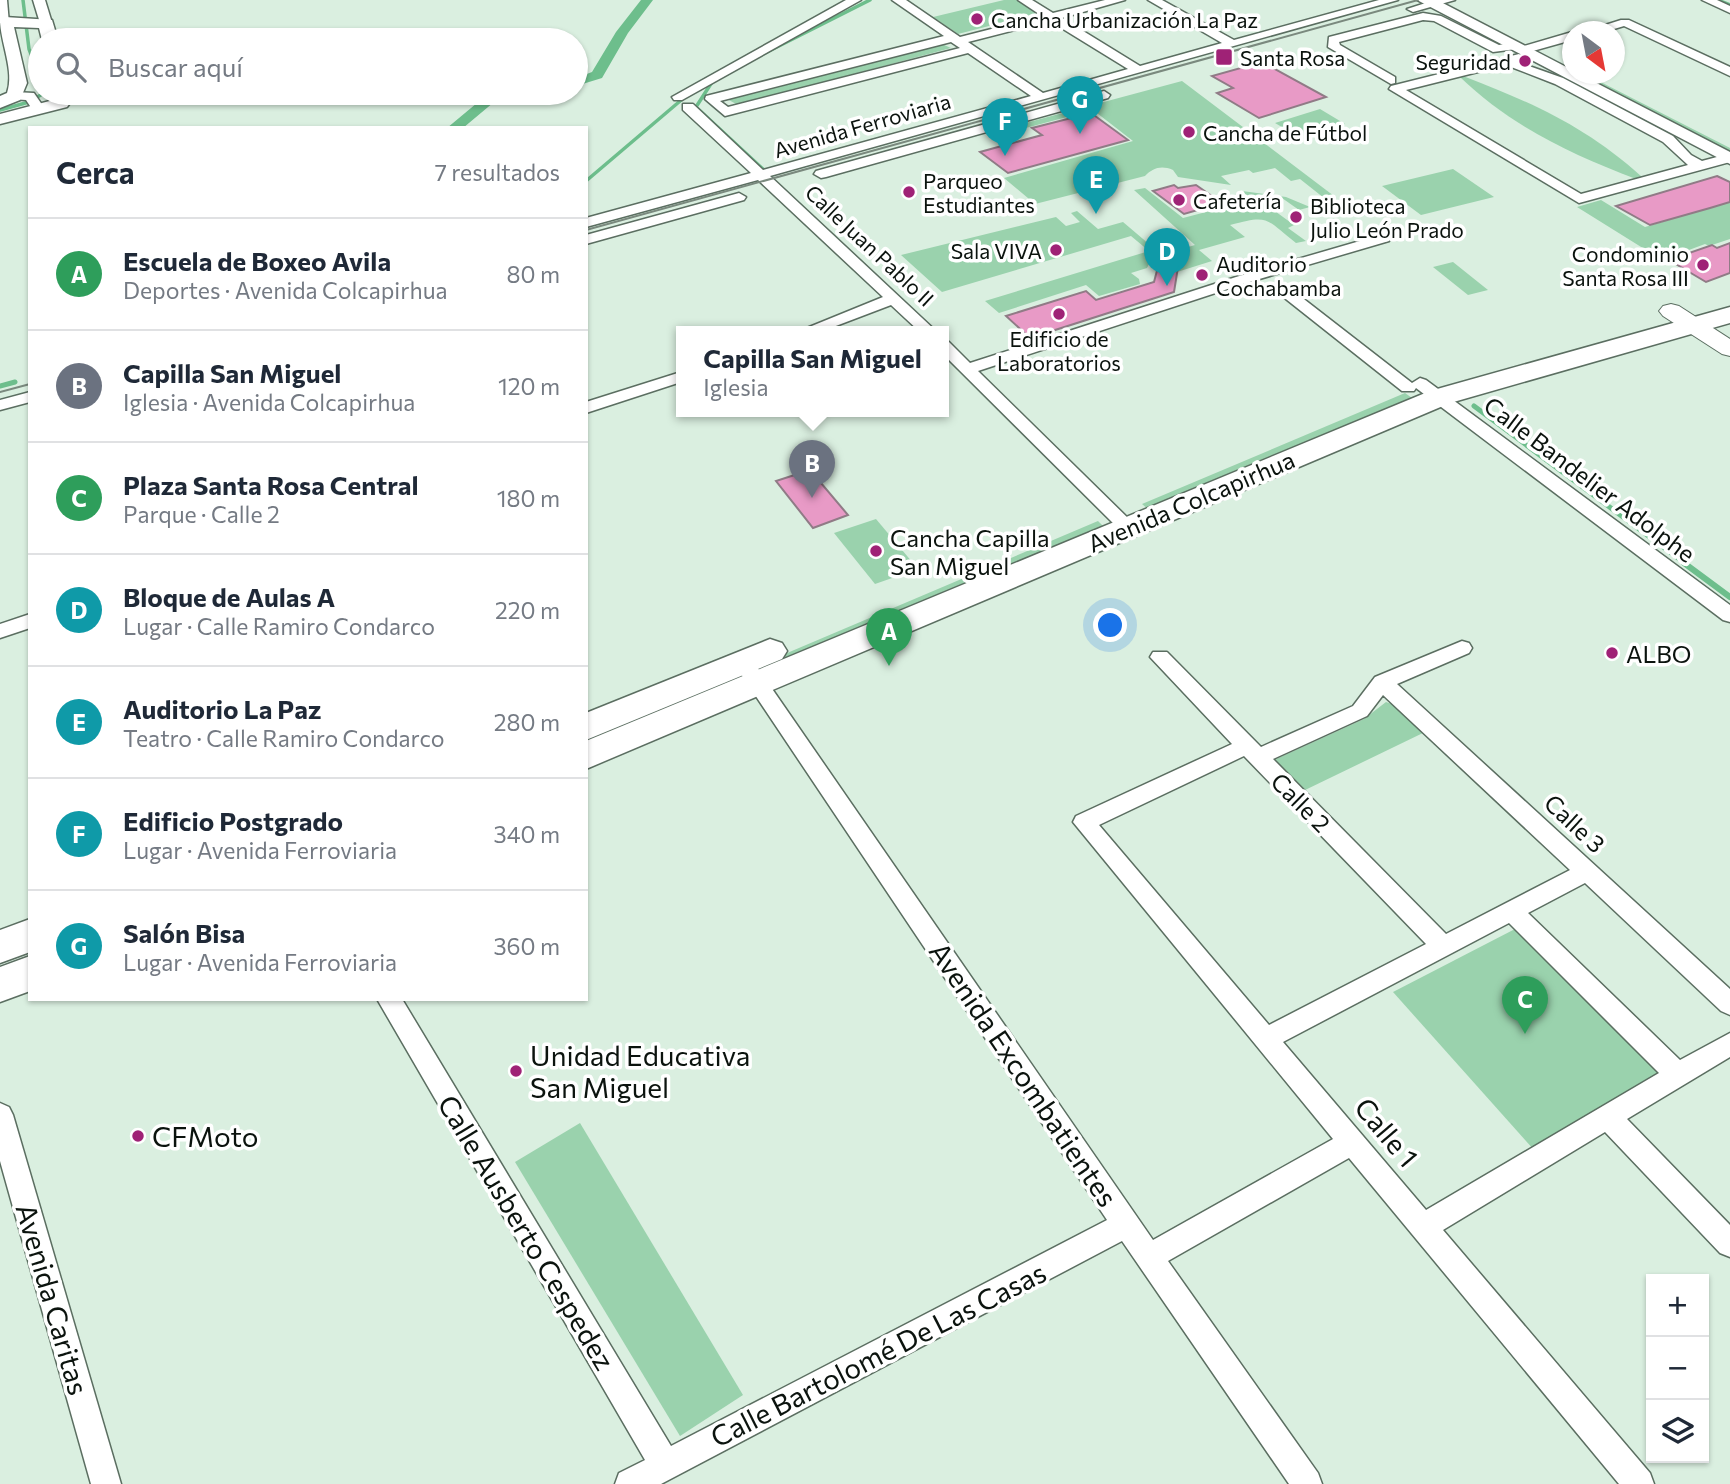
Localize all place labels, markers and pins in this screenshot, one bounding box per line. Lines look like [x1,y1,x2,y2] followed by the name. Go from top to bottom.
[991,7,1258,32] place label: Cancha Urbanización La Paz
[969,11,985,27] marker: Cancha Urbanización La Paz
[1240,45,1345,70] place label: Santa Rosa
[1214,47,1234,67] marker: Santa Rosa
[1415,49,1511,74] place label: Seguridad
[1517,53,1533,69] marker: Seguridad
[1057,76,1103,134] pin: G
[982,98,1028,156] pin: F
[1203,120,1367,145] place label: Cancha de Fútbol
[1181,124,1197,140] marker: Cancha de Fútbol
[1073,156,1119,214] pin: E
[923,168,1035,217] place label: Parqueo Estudiantes
[901,184,917,200] marker: Parqueo Estudiantes
[1193,188,1281,213] place label: Cafetería
[1171,192,1187,208] marker: Cafetería
[1310,193,1464,242] place label: Biblioteca Julio León Prado
[1288,209,1304,225] marker: Biblioteca Julio León Prado
[1144,228,1190,286] pin: D
[951,238,1042,263] place label: Sala VIVA
[1562,241,1689,290] place label: Condominio Santa Rosa III
[1048,242,1064,258] marker: Sala VIVA
[1216,251,1341,300] place label: Auditorio Cochabamba
[1695,257,1711,273] marker: Condominio Santa Rosa III
[1194,267,1210,283] marker: Auditorio Cochabamba
[1051,306,1067,322] marker: Edificio de Laboratorios
[997,326,1121,375] place label: Edificio de Laboratorios
[789,440,835,498] pin: B
[890,523,1050,580] place label: Cancha Capilla San Miguel
[868,543,884,559] marker: Cancha Capilla San Miguel
[866,608,912,666] pin: A
[1626,639,1691,668] place label: ALBO
[1604,645,1620,661] marker: ALBO
[1502,976,1548,1034] pin: C
[530,1038,750,1104] place label: Unidad Educativa San Miguel
[508,1063,524,1079] marker: Unidad Educativa San Miguel
[152,1119,259,1153] place label: CFMoto
[130,1128,146,1144] marker: CFMoto

